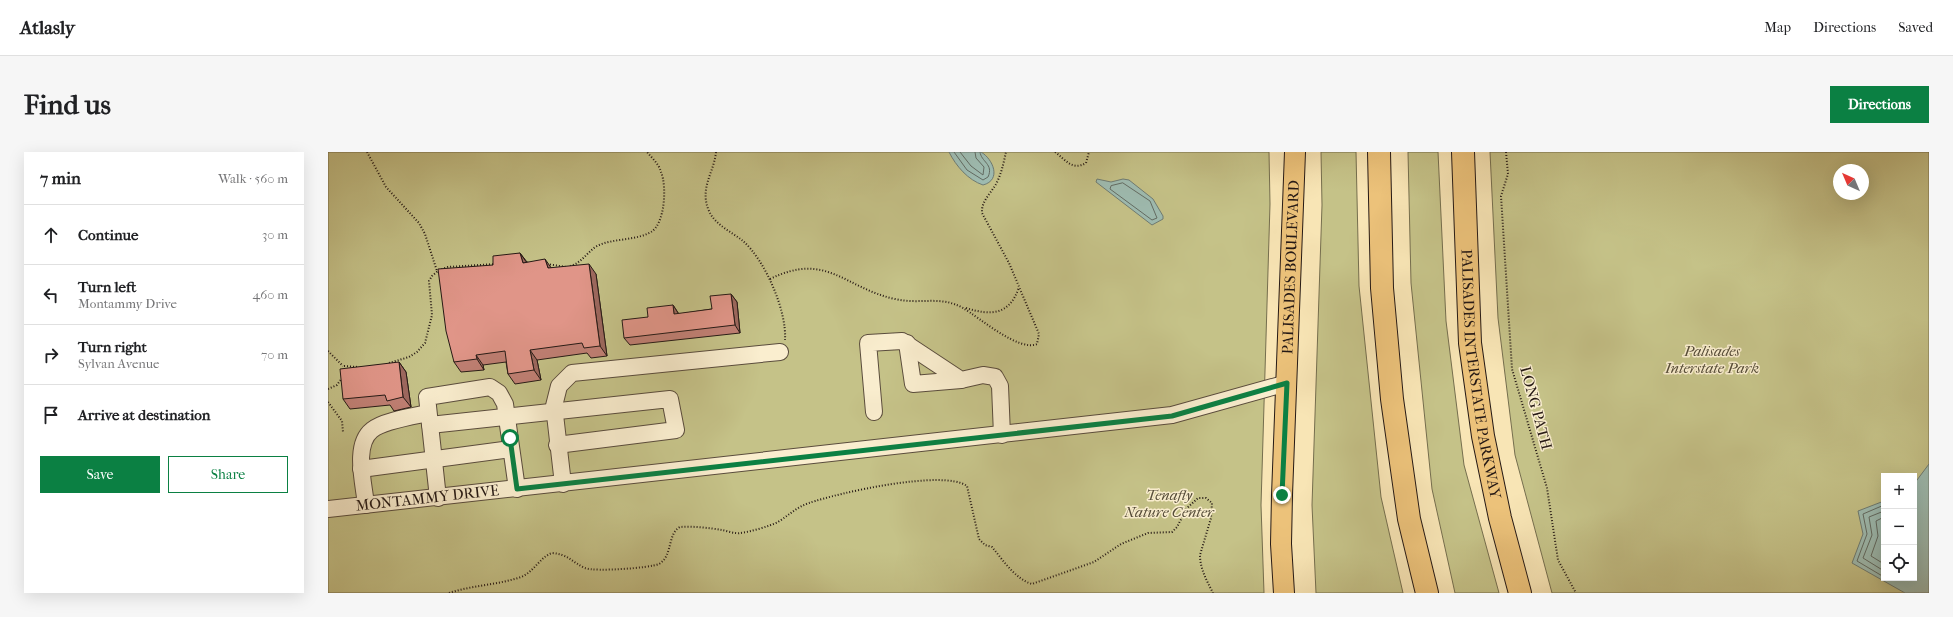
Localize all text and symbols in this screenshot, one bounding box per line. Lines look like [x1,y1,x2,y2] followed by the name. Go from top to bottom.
[20,17,75,39] text: Atlasly
[1764,19,1791,36] text: Map
[1813,19,1876,36] text: Directions
[1898,19,1933,36] text: Saved
[1830,86,1929,123] button: Directions
[24,88,111,121] text: Find us
[1833,164,1869,200] north arrow
[40,168,81,188] text: 7 min
[218,171,288,186] text: Walk · 560 m
[1278,180,1303,355] street label: PALISADES BOULEVARD
[40,224,62,246] icon: ahead
[78,226,138,244] text: Continue
[262,227,288,242] text: 30 m
[1458,249,1505,501] street label: PALISADES INTERSTATE PARKWAY
[78,278,136,296] text: Turn left
[40,284,62,306] icon: left
[253,287,288,302] text: 460 m
[78,296,177,311] text: Montammy Drive
[78,338,147,356] text: Turn right
[1664,342,1759,377] park label: Palisades Interstate Park
[40,344,62,366] icon: right
[261,347,288,362] text: 70 m
[78,356,159,371] text: Sylvan Avenue
[1516,364,1556,452] street label: LONG PATH
[40,404,62,426] icon: arrive
[78,406,210,424] text: Arrive at destination
[501,429,519,447] route start
[40,456,160,493] button: Save
[168,456,288,493] button: Share
[1881,473,1917,581] map controls
[1881,473,1917,509] button: +
[355,481,500,515] street label: MONTAMMY DRIVE
[1123,486,1215,521] park label: Tenafly Nature Center
[1273,486,1291,504] route end
[1881,509,1917,545] button: −
[1881,545,1917,581] button: locate

